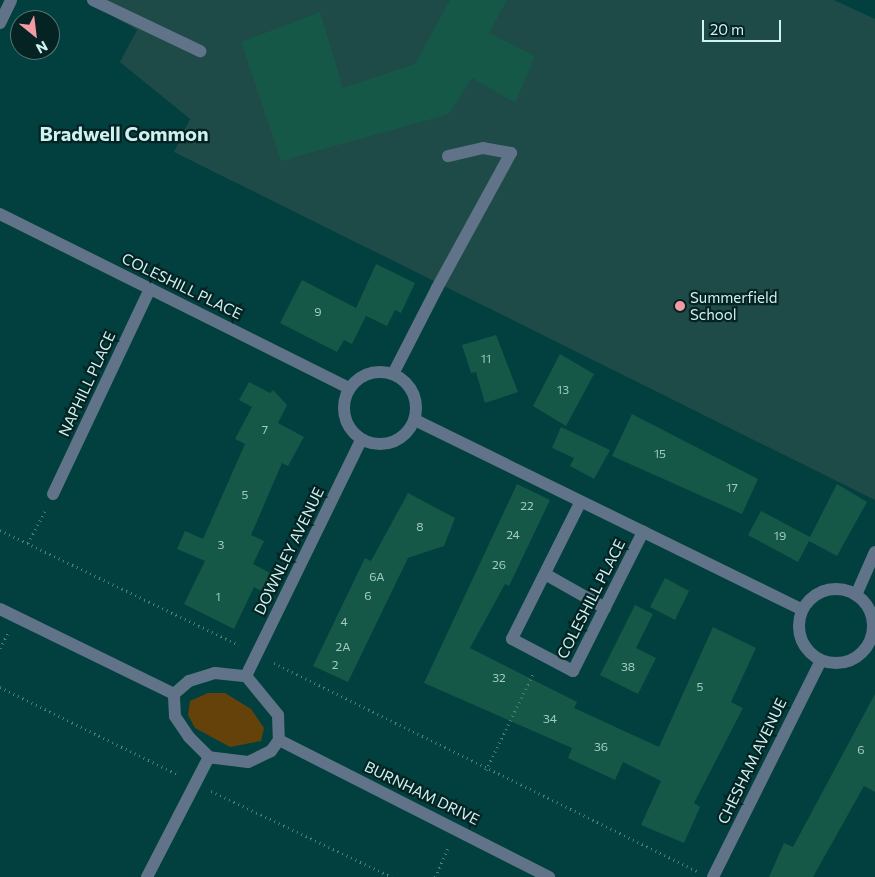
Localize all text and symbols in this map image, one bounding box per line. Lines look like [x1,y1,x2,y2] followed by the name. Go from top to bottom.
[10,10,60,60] north arrow
[705,10,784,42] scale bar
[710,20,744,38] text: 20 m
[33,38,51,58] text: N
[39,121,209,145] district label: Bradwell Common
[119,249,245,323] street label: COLESHILL PLACE
[690,288,777,323] place label: Summerfield School
[674,300,686,312] marker: Summerfield School
[314,305,322,319] house number: 9
[55,329,119,439] street label: NAPHILL PLACE
[481,352,491,366] house number: 11
[557,383,569,397] house number: 13
[262,423,268,437] house number: 7
[654,447,666,461] house number: 15
[726,481,738,495] house number: 17
[250,484,328,618] street label: DOWNLEY AVENUE
[242,488,248,502] house number: 5
[520,499,534,513] house number: 22
[416,520,424,534] house number: 8
[506,528,520,542] house number: 24
[774,529,786,543] house number: 19
[553,536,629,662] street label: COLESHILL PLACE
[218,538,224,552] house number: 3
[492,558,506,572] house number: 26
[369,570,385,584] house number: 6A
[364,589,372,603] house number: 6
[215,590,221,604] house number: 1
[340,615,348,629] house number: 4
[336,640,350,654] house number: 2A
[332,658,338,672] house number: 2
[621,660,635,674] house number: 38
[492,671,506,685] house number: 32
[697,680,703,694] house number: 5
[714,695,790,827] street label: CHESHAM AVENUE
[543,712,557,726] house number: 34
[594,740,608,754] house number: 36
[857,743,865,757] house number: 6
[362,757,482,829] street label: BURNHAM DRIVE

